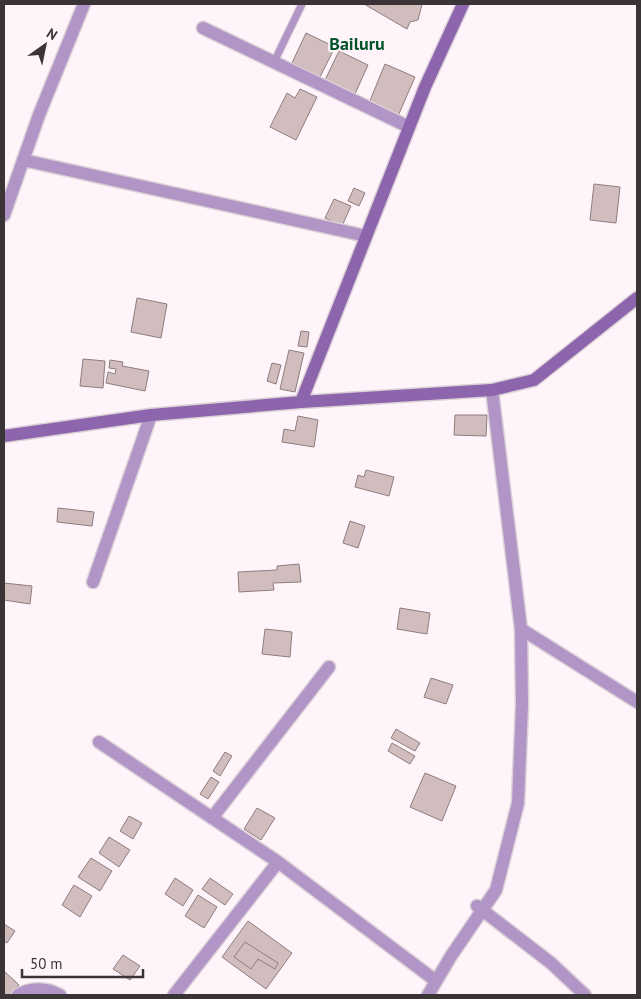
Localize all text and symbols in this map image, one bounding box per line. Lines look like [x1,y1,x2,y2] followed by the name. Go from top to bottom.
[20,20,70,70] north arrow
[43,24,61,44] text: N
[329,32,385,55] district label: Bailuru
[22,946,144,978] scale bar
[30,954,63,973] text: 50 m

